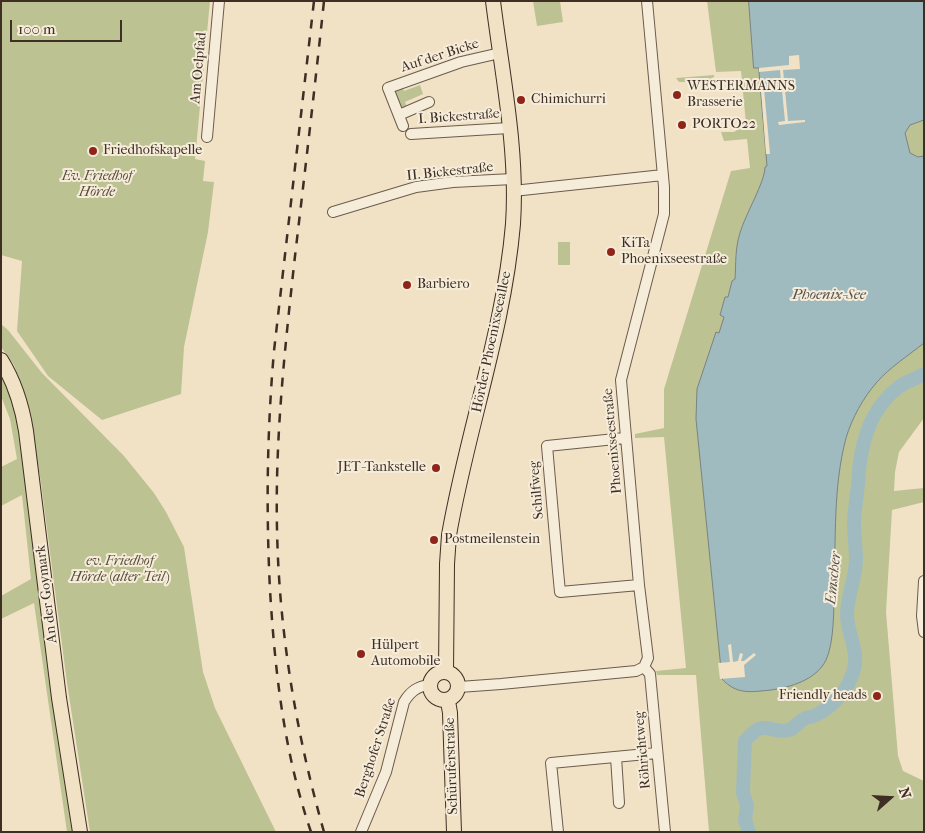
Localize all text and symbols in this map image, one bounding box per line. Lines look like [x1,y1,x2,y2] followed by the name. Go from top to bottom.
[12,10,125,42] scale bar
[18,20,56,38] text: 100 m
[188,32,210,104] street label: Am Oelpfad
[399,35,481,77] street label: Auf der Bicke
[687,79,795,111] place label: WESTERMANNS Brasserie
[671,89,683,101] marker: WESTERMANNS Brasserie
[531,92,606,108] place label: Chimichurri
[515,94,527,106] marker: Chimichurri
[418,106,500,128] street label: I. Bickestraße
[692,117,756,133] place label: PORTO22
[676,119,688,131] marker: PORTO22
[103,143,202,159] place label: Friedhofskapelle
[87,145,99,157] marker: Friedhofskapelle
[406,159,494,185] street label: II. Bickestraße
[62,169,132,202] park label: Ev. Friedhof Hörde
[621,236,727,268] place label: KiTa Phoenixseestraße
[605,246,617,258] marker: KiTa Phoenixseestraße
[469,270,515,414] street label: Hörder Phoenixseeallee
[417,277,470,293] place label: Barbiero
[401,279,413,291] marker: Barbiero
[792,286,866,304] water label: Phoenix-See
[600,387,626,495] street label: Phoenixseestraße
[338,460,426,476] place label: JET-Tankstelle
[526,460,548,520] street label: Schilfweg
[430,462,442,474] marker: JET-Tankstelle
[444,532,540,548] place label: Postmeilenstein
[428,534,440,546] marker: Postmeilenstein
[33,544,61,644] street label: An der Goymark
[822,551,846,605] water label: Emscher
[70,554,170,586] park label: ev. Friedhof Hörde (alter Teil)
[371,638,441,670] place label: Hülpert Automobile
[355,648,367,660] marker: Hülpert Automobile
[779,688,867,704] place label: Friendly heads
[871,690,883,702] marker: Friendly heads
[352,696,400,800] street label: Berghofer Straße
[631,710,655,790] street label: Röhrichtweg
[442,717,462,815] street label: Schüruferstraße
[865,773,915,823] north arrow
[895,785,914,801] text: N

